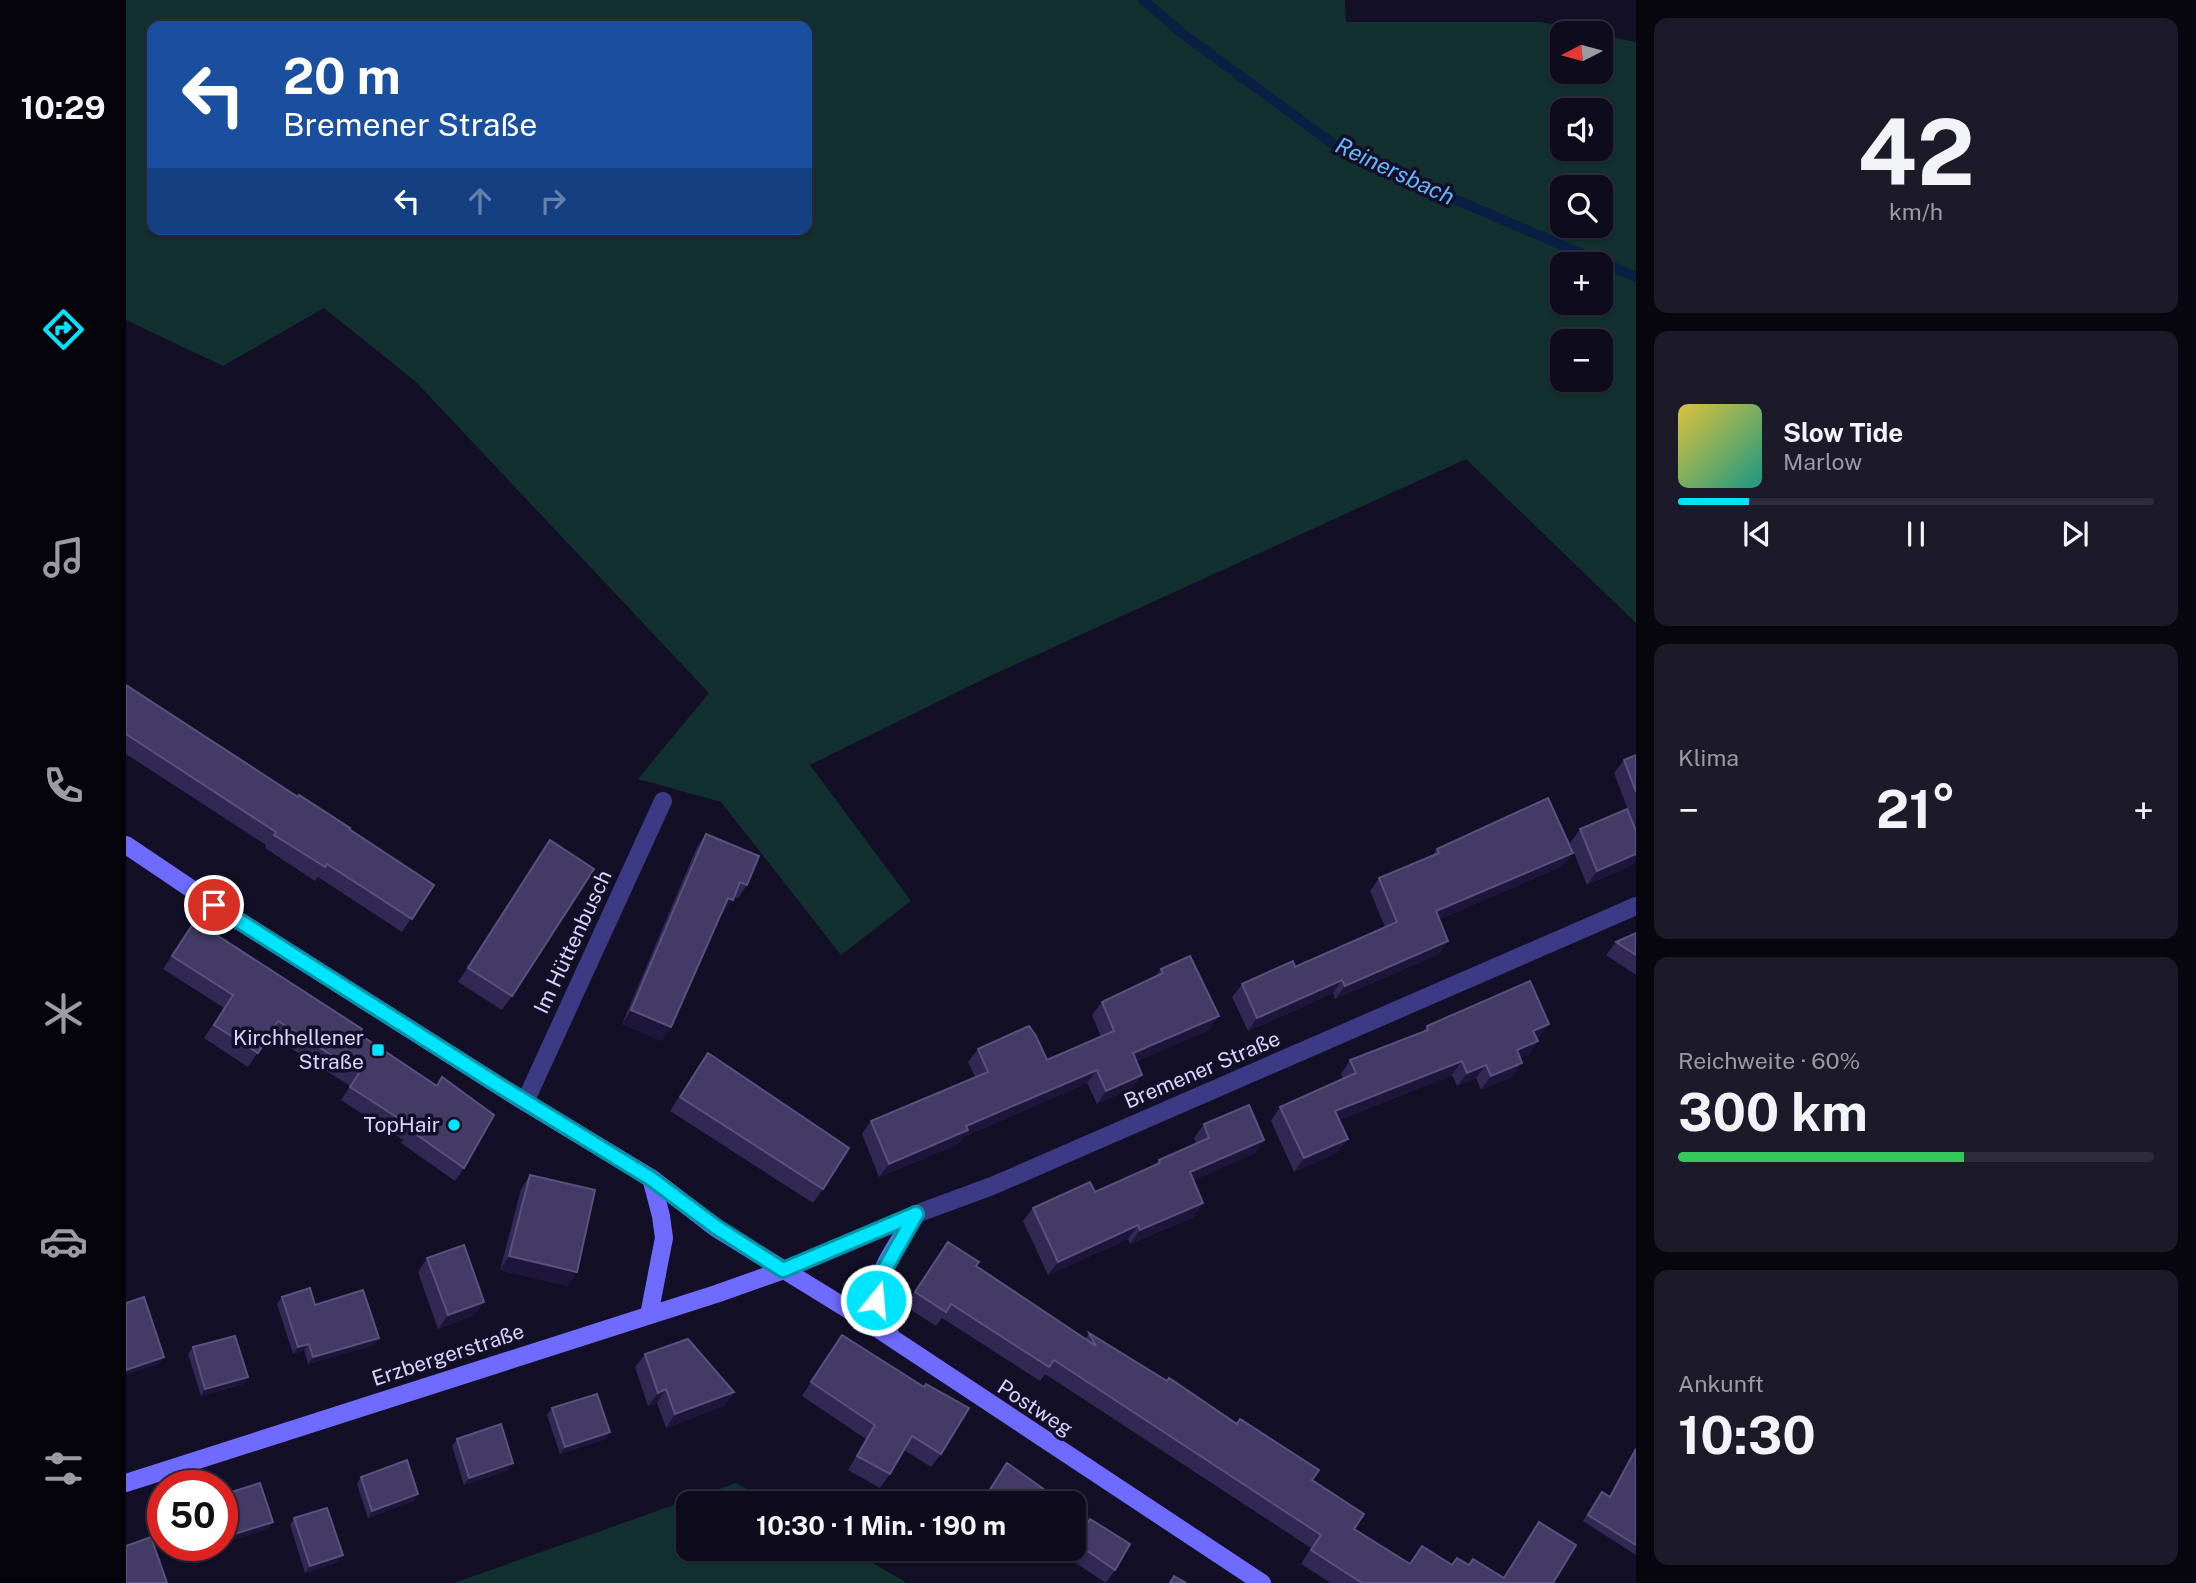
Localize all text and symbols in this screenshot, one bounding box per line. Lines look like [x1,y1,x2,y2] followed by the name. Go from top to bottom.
[1550,21,1614,84] north arrow
[1550,21,1613,392] map controls
[283,47,401,105] text: 20 m
[168,49,259,140] icon: left
[21,89,106,126] text: 10:29
[1550,98,1613,161] button: sound
[1857,99,1975,205] text: 42
[283,106,537,143] text: Bremener Straße
[1331,131,1459,210] water label: Reinersbach
[1550,175,1613,238] button: search
[388,182,426,220] icon: left
[461,182,499,220] icon: ahead
[534,182,572,220] icon: right
[1889,198,1943,225] text: km/h
[1550,252,1613,315] button: +
[39,305,88,354] icon: directions
[1550,329,1613,392] button: −
[1783,417,1903,448] text: Slow Tide
[1783,448,1862,475] text: Marlow
[1738,515,1776,553] icon: previous
[1897,515,1935,553] icon: pause
[2056,515,2094,553] icon: next
[39,533,88,582] icon: music
[1678,744,1739,771] text: Klima
[39,761,88,810] icon: phone
[1876,779,1956,840] text: 21°
[1678,788,1699,833] text: −
[2133,788,2154,833] text: +
[528,866,617,1017] street label: Im Hüttenbusch
[184,875,244,935] pin
[195,886,233,924] icon: arrive
[39,989,88,1038] icon: climate
[233,1025,364,1074] place label: Kirchhellener Straße
[1120,1025,1284,1114] street label: Bremener Straße
[370,1042,386,1058] marker: Kirchhellener Straße
[1678,1047,1860,1074] text: Reichweite · 60%
[1678,1082,1868,1143] text: 300 km
[364,1112,440,1137] place label: TopHair
[446,1117,462,1133] marker: TopHair
[39,1217,88,1266] icon: car
[839,1263,913,1337] position arrow
[369,1318,527,1391] street label: Erzbergerstraße
[1678,1370,1764,1397] text: Ankunft
[993,1374,1078,1441] street label: Postweg
[1678,1405,1816,1466] text: 10:30
[39,1444,88,1493] icon: filters
[147,1470,238,1561] speed limit sign: 50
[756,1510,1006,1541] text: 10:30 · 1 Min. · 190 m

